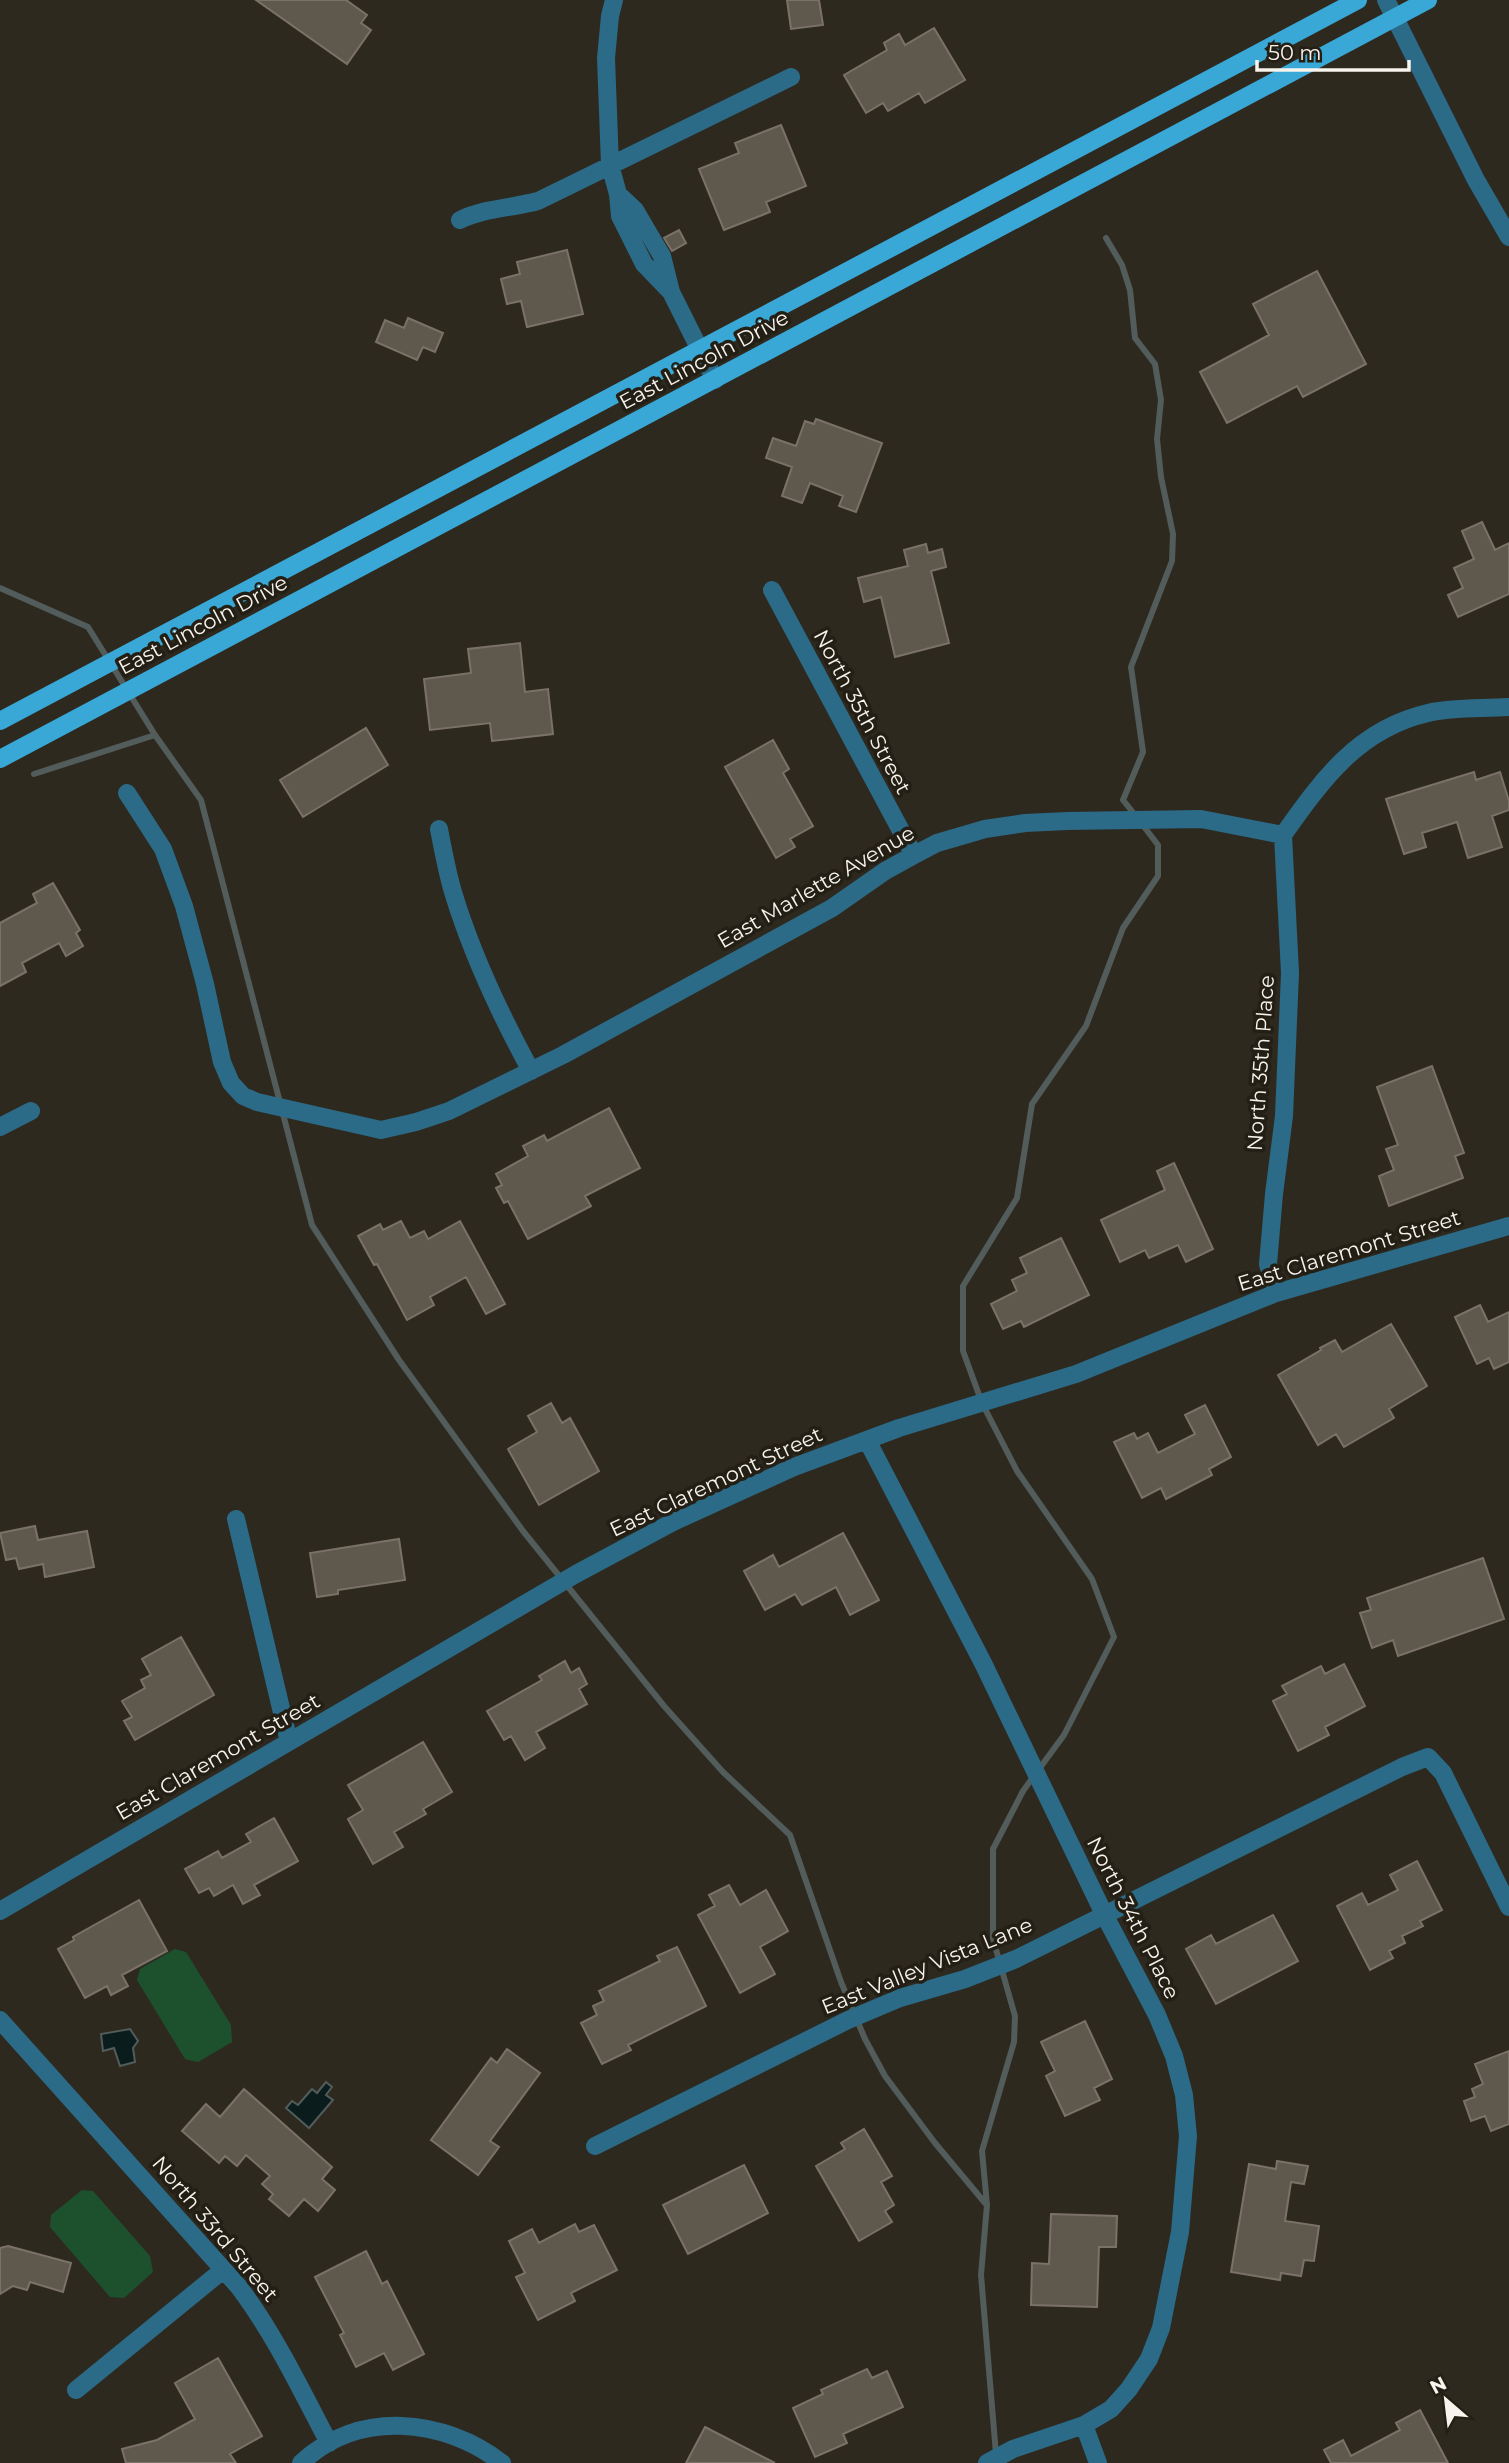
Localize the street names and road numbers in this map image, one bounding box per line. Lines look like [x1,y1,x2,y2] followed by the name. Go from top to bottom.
[615,304,793,415] street label: East Lincoln Drive
[114,569,292,680] street label: East Lincoln Drive
[809,625,916,798] street label: North 35th Street
[713,820,919,953] street label: East Marlette Avenue
[1242,974,1279,1152] street label: North 35th Place
[1235,1205,1463,1296] street label: East Claremont Street
[606,1421,826,1542] street label: East Claremont Street
[111,1688,324,1825] street label: East Claremont Street
[1082,1833,1185,2003] street label: North 34th Place
[818,1912,1036,2019] street label: East Valley Vista Lane
[147,2151,284,2306] street label: North 33rd Street

